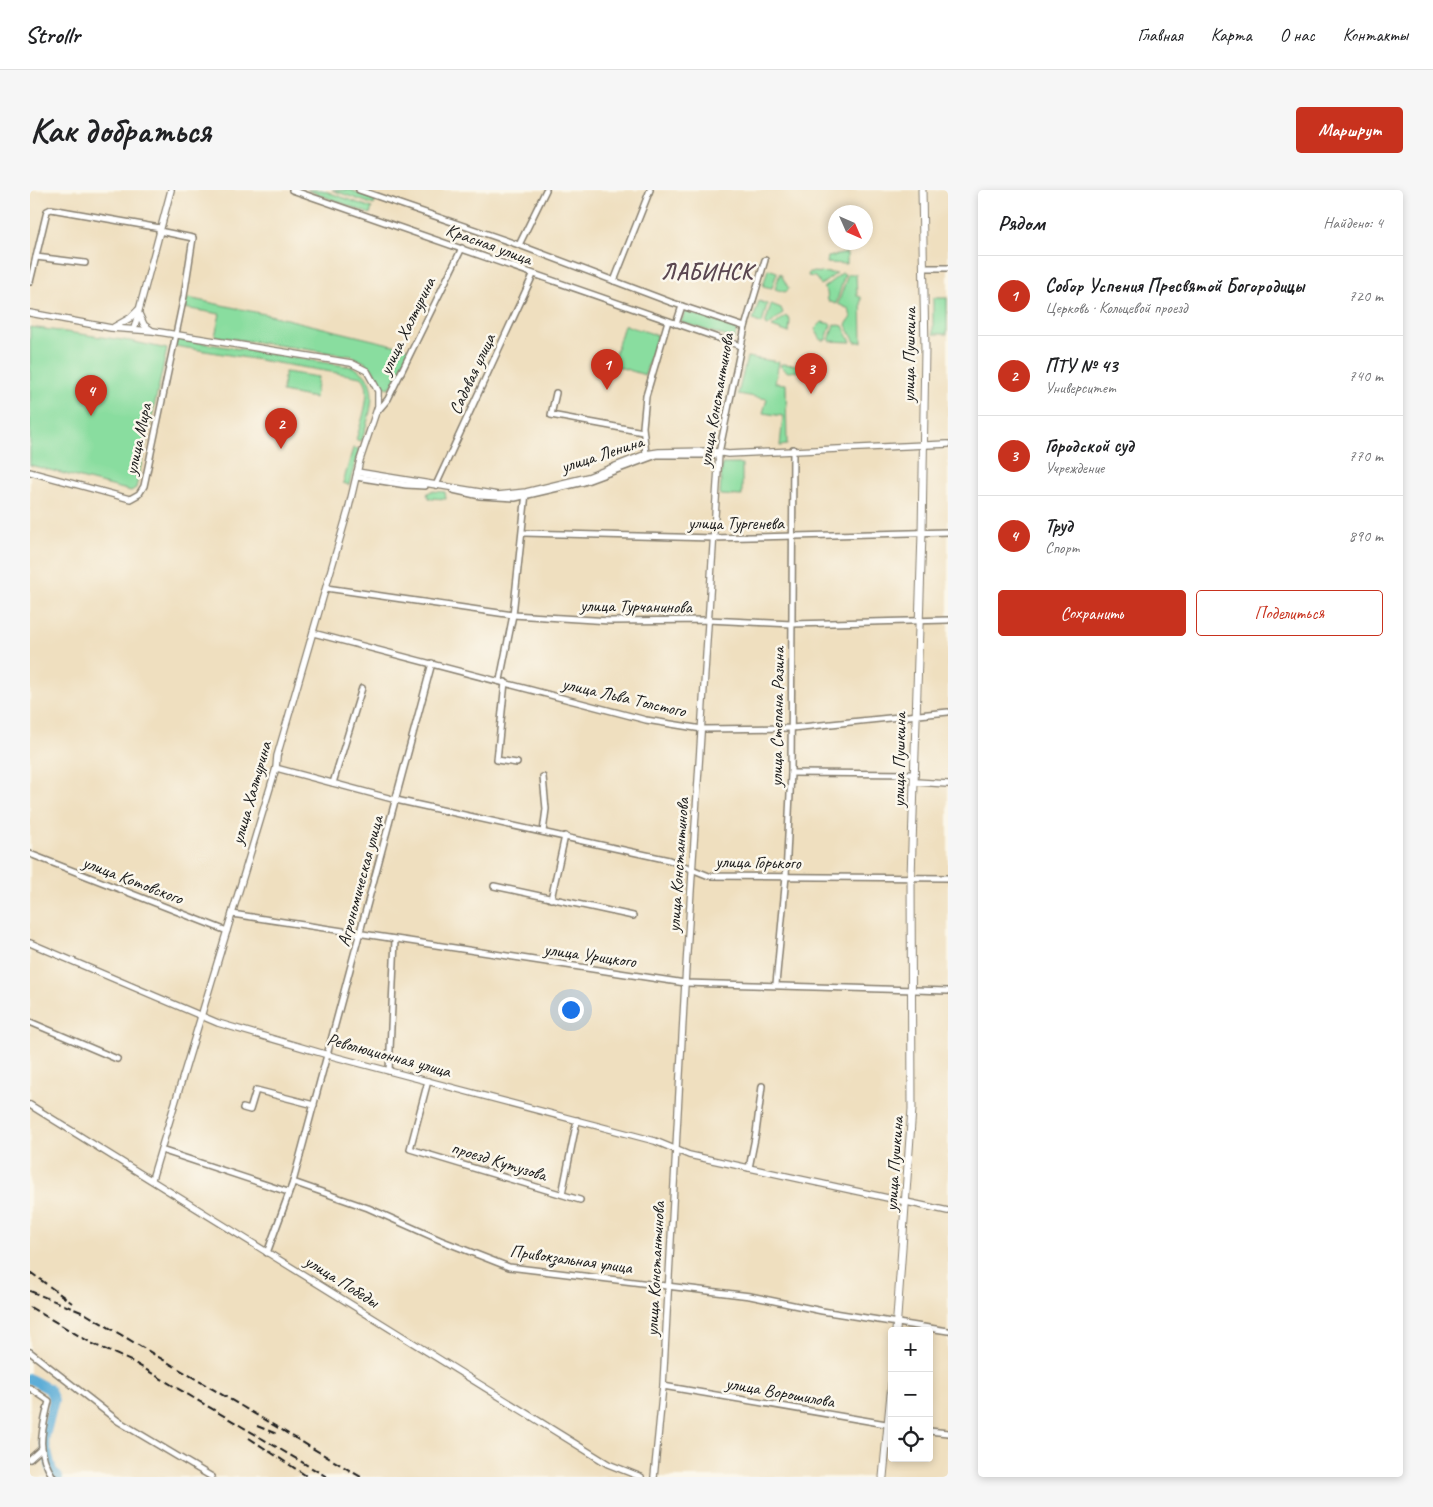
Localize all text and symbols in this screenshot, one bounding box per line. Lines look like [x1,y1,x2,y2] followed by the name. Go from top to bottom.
[25,20,80,50] text: Strollr
[1138,24,1183,46] text: Главная
[1211,24,1252,46] text: Карта
[1280,24,1315,46] text: О нас
[1343,24,1408,46] text: Контакты
[1296,107,1403,153] button: Маршрут
[30,108,211,153] text: Как добраться
[828,205,873,250] north arrow
[998,210,1045,236] text: Рядом
[1323,213,1383,233] text: Найдено: 4
[443,218,537,270] street label: Красная улица
[661,258,757,286] district label: ЛАБИНСК
[373,273,441,379] street label: улица Халтурина
[1045,274,1304,298] text: Собор Успения Пресвятой Богородицы
[1010,286,1018,306] text: 1
[1349,286,1383,306] text: 720 m
[1045,298,1187,318] text: Церковь · Кольцевой проезд
[897,306,921,404] street label: улица Пушкина
[444,329,501,418] street label: Садовая улица
[693,330,739,469] street label: улица Константинова
[591,349,623,390] pin: 1
[795,353,827,394] pin: 3
[1045,354,1118,378] text: ПТУ № 43
[1010,366,1018,386] text: 2
[1349,366,1383,386] text: 740 m
[75,375,107,416] pin: 4
[1045,378,1116,398] text: Университет
[120,400,157,478] street label: улица Мира
[265,408,297,449] pin: 2
[557,430,648,478] street label: улица Ленина
[1045,434,1134,458] text: Городской суд
[1010,446,1018,466] text: 3
[1349,446,1383,466] text: 770 m
[1045,458,1104,478] text: Учреждение
[687,512,785,534] street label: улица Тургенева
[1045,514,1072,538] text: Труд
[1010,526,1018,546] text: 4
[1349,526,1383,546] text: 890 m
[1045,538,1080,558] text: Спорт
[998,590,1186,636] button: Сохранить
[1196,590,1383,636] button: Поделиться
[579,594,694,618] street label: улица Турчанинова
[765,645,789,788] street label: улица Степана Разина
[559,672,690,722] street label: улица Льва Толстого
[887,711,911,809] street label: улица Пушкина
[226,738,276,848] street label: улица Халтурина
[662,795,694,934] street label: улица Константинова
[332,812,388,949] street label: Агрономическая улица
[79,850,188,910] street label: улица Котовского
[714,850,803,874] street label: улица Горького
[542,938,639,973] street label: улица Урицкого
[558,997,584,1023] your location
[325,1028,454,1082] street label: Революционная улица
[880,1114,908,1213] street label: улица Пушкина
[449,1136,551,1186] street label: проезд Кутузова
[640,1199,670,1338] street label: улица Константинова
[508,1240,635,1280] street label: Привокзальная улица
[300,1249,384,1313] street label: улица Победы
[888,1327,933,1462] map controls
[888,1327,933,1372] button: +
[723,1371,838,1413] street label: улица Ворошилова
[888,1372,933,1417] button: −
[888,1417,933,1462] button: locate

